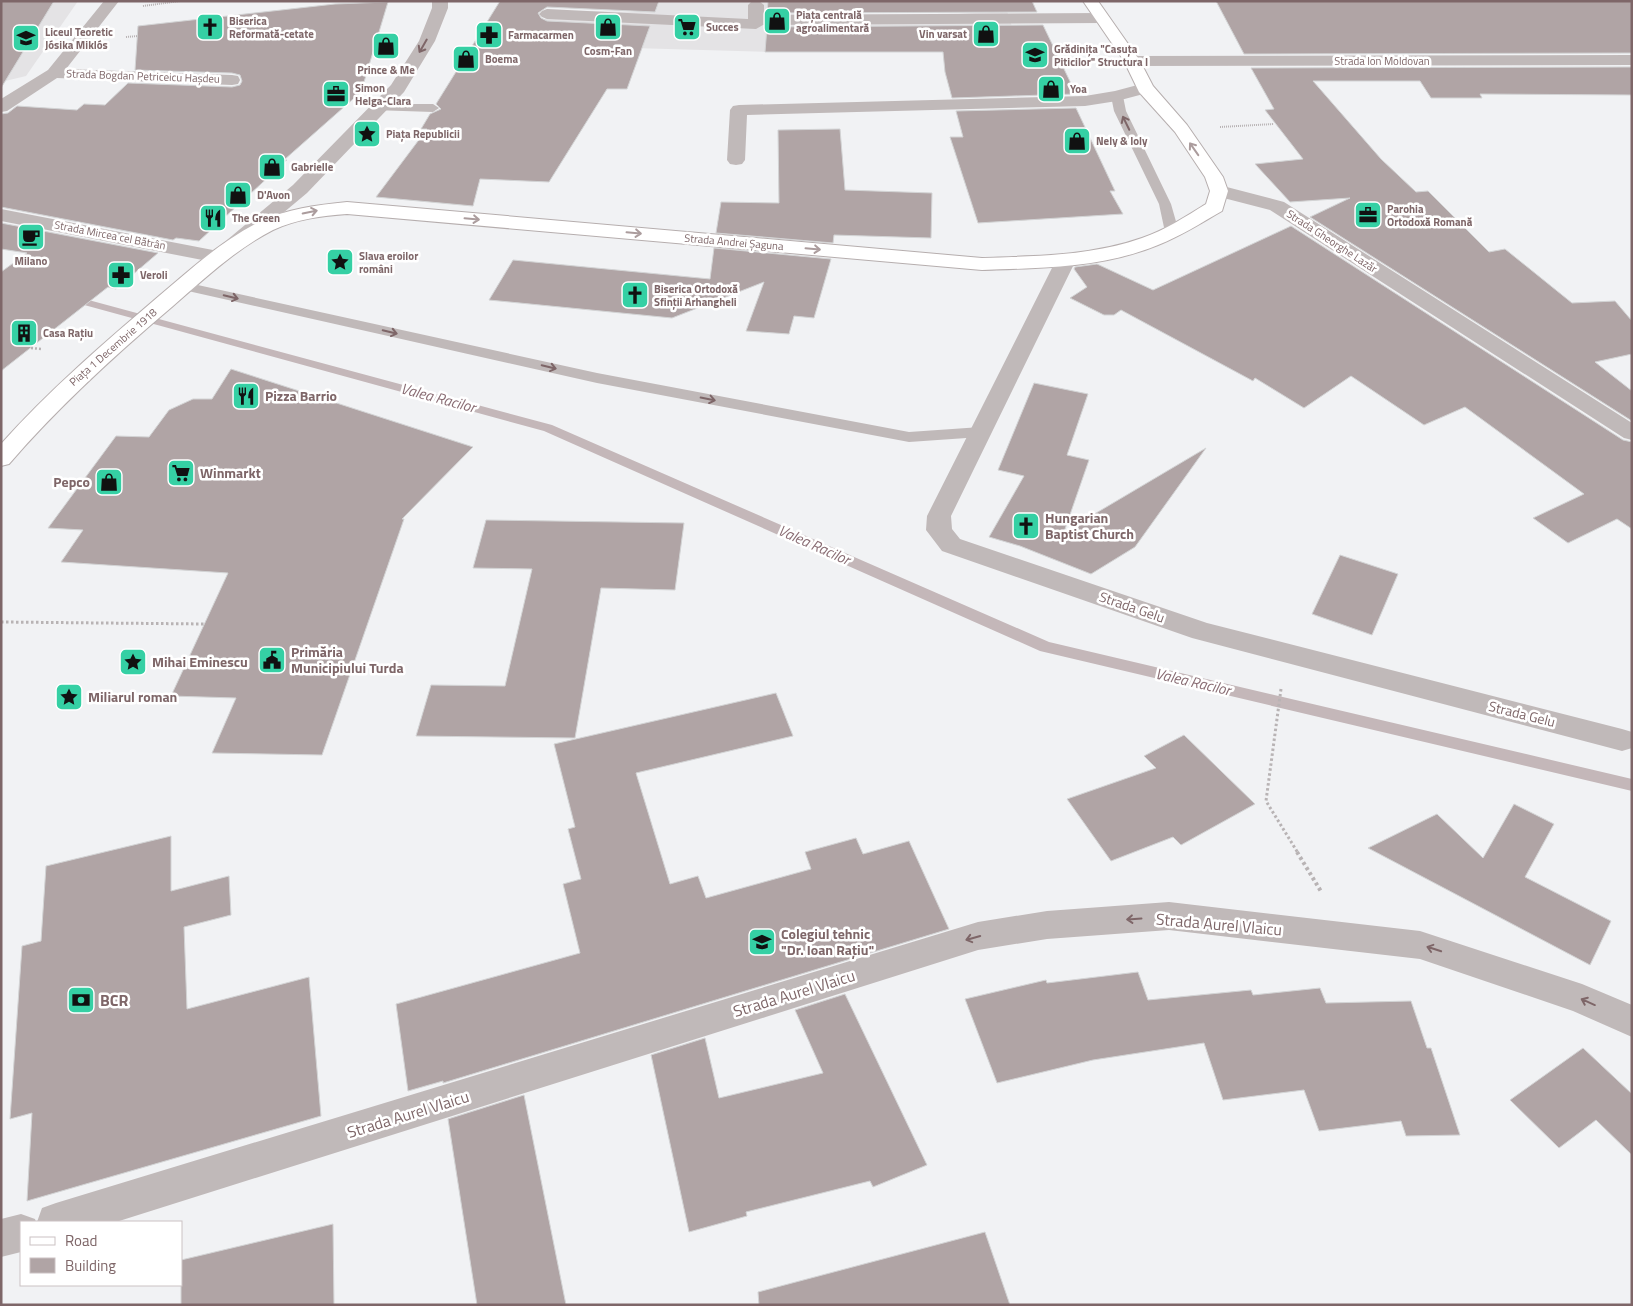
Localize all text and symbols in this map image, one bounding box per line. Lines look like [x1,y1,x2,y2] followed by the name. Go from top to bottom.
[762,6,792,36] shop icon: Piața centrală agroalimentară
[796,7,870,36] place label: Piața centrală agroalimentară
[195,12,225,42] church icon: Biserica Reformată-cetate
[593,12,623,42] shop icon: Cosm-Fan
[672,12,702,42] supermarket icon: Succes
[229,13,314,42] place label: Biserica Reformată-cetate
[706,19,739,35] place label: Succes
[971,19,1001,49] shop icon: Vin varsat
[474,20,504,50] pharmacy icon: Farmacarmen
[11,23,41,53] school or university icon: Liceul Teoretic Jósika Miklós
[45,24,113,53] place label: Liceul Teoretic Jósika Miklós
[919,26,967,42] place label: Vin varsat
[508,27,574,43] place label: Farmacarmen
[371,31,401,61] shop icon: Prince & Me
[418,39,428,54] one-way arrow
[1020,40,1050,70] school or university icon: Grădinița "Casuța Piticilor" Structura I
[1054,41,1148,70] place label: Grădinița "Casuța Piticilor" Structura I
[584,43,632,59] place label: Cosm-Fan
[451,44,481,74] shop icon: Boema
[485,51,518,67] place label: Boema
[1334,53,1430,69] street label: Strada Ion Moldovan
[357,62,415,78] place label: Prince & Me
[66,65,220,87] street label: Strada Bogdan Petriceicu Hașdeu
[1036,74,1066,104] shop icon: Yoa
[321,79,351,109] office icon: Simon Helga-Clara
[355,80,412,109] place label: Simon Helga-Clara
[1070,81,1087,97] place label: Yoa
[1121,116,1131,131] one-way arrow
[352,119,382,149] place icon: Piața Republicii
[386,126,460,142] place label: Piața Republicii
[1062,126,1092,156] shop icon: Nely & Ioly
[1096,133,1148,149] place label: Nely & Ioly
[1189,142,1199,156] one-way arrow
[257,152,287,182] shop icon: Gabrielle
[291,159,334,175] place label: Gabrielle
[223,180,253,210] shop icon: D'Avon
[257,187,290,203] place label: D'Avon
[1353,200,1383,230] office icon: Parohia Ortodoxă Romană
[1387,201,1473,230] place label: Parohia Ortodoxă Romană
[198,203,228,233] restaurant icon: The Green
[1284,206,1381,276] street label: Strada Gheorghe Lazăr
[302,207,318,217] one-way arrow
[232,210,280,226] place label: The Green
[463,214,479,223] one-way arrow
[53,216,167,254] street label: Strada Mircea cel Bătrân
[16,222,46,252] cafe icon: Milano
[625,228,641,238] one-way arrow
[684,230,785,254] street label: Strada Andrei Șaguna
[805,244,821,254] one-way arrow
[325,247,355,277] place icon: Slava eroilor români
[359,248,418,277] place label: Slava eroilor români
[15,253,48,269] place label: Milano
[106,260,136,290] pharmacy icon: Veroli
[140,267,168,283] place label: Veroli
[620,280,650,310] church icon: Biserica Ortodoxă Sfinții Arhangheli
[654,281,738,310] place label: Biserica Ortodoxă Sfinții Arhangheli
[223,293,239,302] one-way arrow
[66,304,160,390] street label: Piața 1 Decembrie 1918
[9,318,39,348] building icon: Casa Rațiu
[43,325,93,341] place label: Casa Rațiu
[381,328,397,337] one-way arrow
[540,363,556,372] one-way arrow
[398,376,480,419] water label: Valea Racilor
[231,381,261,411] restaurant icon: Pizza Barrio
[265,385,337,406] place label: Pizza Barrio
[700,395,716,404] one-way arrow
[166,458,196,488] supermarket icon: Winmarkt
[200,462,261,483] place label: Winmarkt
[94,467,124,497] shop icon: Pepco
[53,471,90,492] place label: Pepco
[1045,507,1134,544] place label: Hungarian Baptist Church
[1011,511,1041,541] church icon: Hungarian Baptist Church
[775,518,856,572] water label: Valea Racilor
[1097,586,1168,628] street label: Strada Gelu
[291,641,404,678] place label: Primăria Municipiului Turda
[257,645,287,675] public building icon: Primăria Municipiului Turda
[118,647,148,677] place icon: Mihai Eminescu
[152,651,248,672] place label: Mihai Eminescu
[1153,662,1235,702] water label: Valea Racilor
[54,682,84,712] place icon: Miliarul roman
[88,686,177,707] place label: Miliarul roman
[1487,695,1558,732] street label: Strada Gelu
[1155,907,1283,941] street label: Strada Aurel Vlaicu
[1126,914,1142,923] one-way arrow
[781,923,874,960] place label: Colegiul tehnic "Dr. Ioan Rațiu"
[747,927,777,957] school or university icon: Colegiul tehnic "Dr. Ioan Rațiu"
[965,933,981,943] one-way arrow
[1426,944,1442,954] one-way arrow
[730,963,858,1023] street label: Strada Aurel Vlaicu
[66,985,96,1015] bank icon: BCR
[100,988,128,1012] place label: BCR
[1581,996,1596,1006] one-way arrow
[344,1084,472,1144] street label: Strada Aurel Vlaicu
[20,1221,182,1286] legend
[65,1229,97,1252] text: Road
[65,1254,116,1277] text: Building

